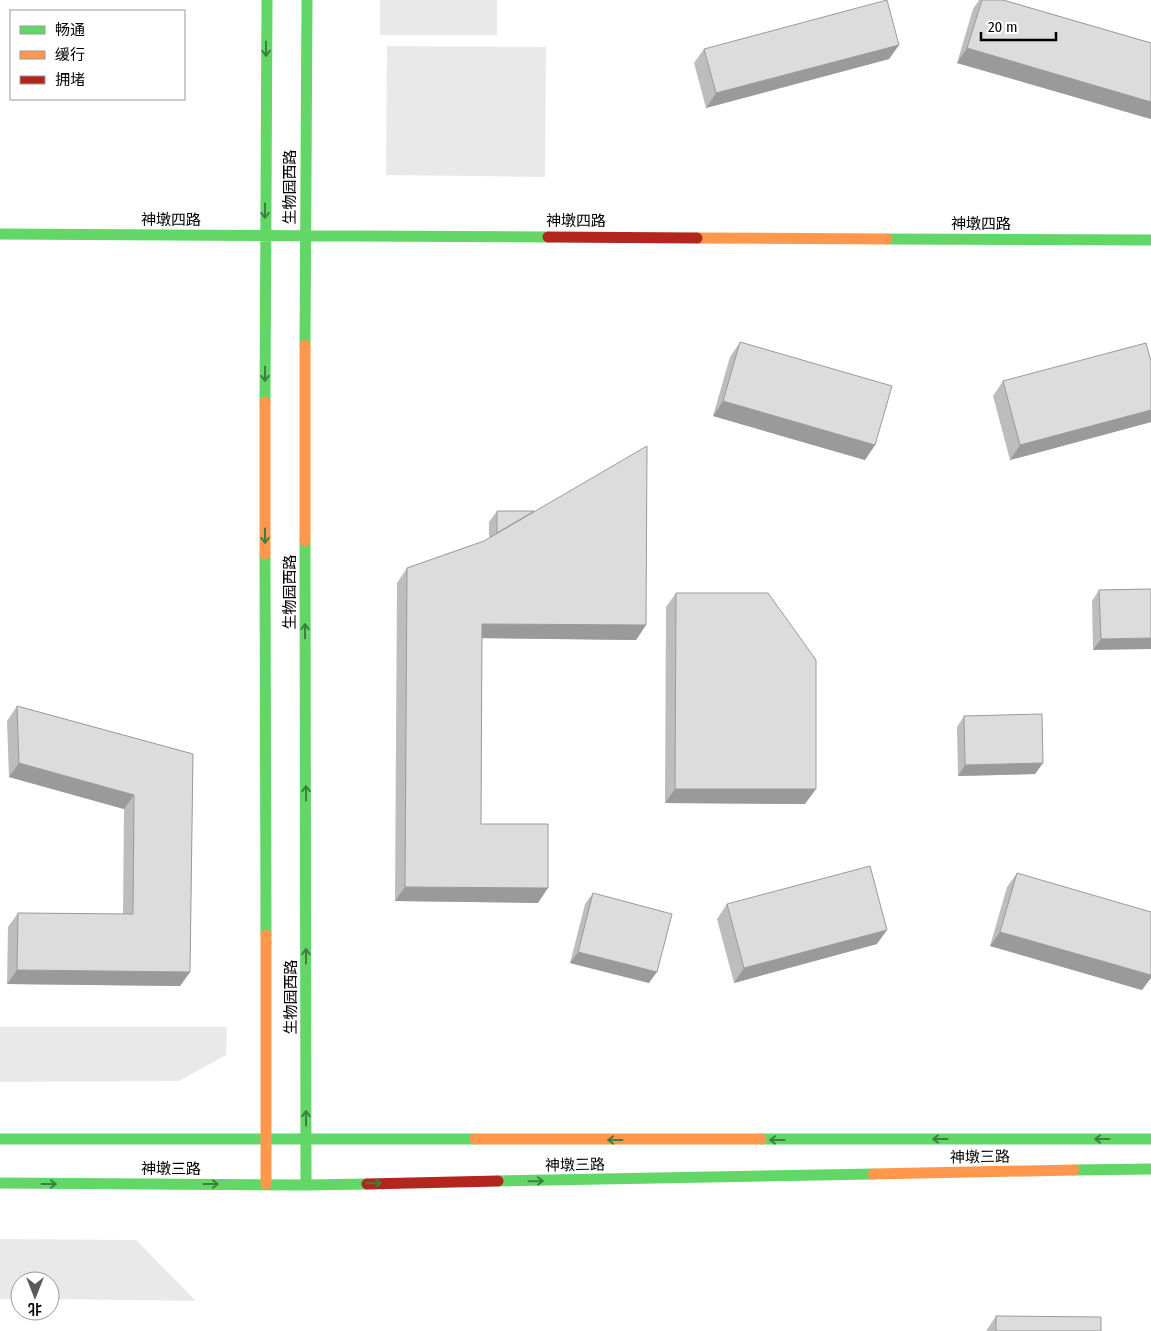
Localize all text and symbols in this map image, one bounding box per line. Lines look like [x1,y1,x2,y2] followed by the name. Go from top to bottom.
[10,10,185,100] legend
[981,10,1056,42] scale bar
[988,18,1018,36] text: 20 m
[55,21,85,39] text: 畅通
[261,40,271,56] one-way arrow
[55,46,85,64] text: 缓行
[55,71,85,89] text: 拥堵
[281,149,299,225] street label: 生物园西路
[260,202,270,219] one-way arrow
[141,211,201,229] street label: 神墩四路
[546,212,606,230] street label: 神墩四路
[951,215,1011,233] street label: 神墩四路
[260,365,270,381] one-way arrow
[260,528,270,544] one-way arrow
[281,554,299,630] street label: 生物园西路
[300,623,310,640] one-way arrow
[301,786,310,802] one-way arrow
[301,948,311,964] one-way arrow
[282,959,300,1035] street label: 生物园西路
[301,1111,311,1127] one-way arrow
[932,1134,948,1144] one-way arrow
[1095,1134,1111,1144] one-way arrow
[607,1135,624,1145] one-way arrow
[770,1135,786,1145] one-way arrow
[950,1147,1010,1167] street label: 神墩三路
[545,1155,605,1175] street label: 神墩三路
[141,1160,201,1178] street label: 神墩三路
[528,1176,544,1185] one-way arrow
[40,1179,56,1189] one-way arrow
[202,1179,219,1189] one-way arrow
[365,1179,381,1188] one-way arrow
[10,1271,60,1321] north arrow
[28,1300,42,1317] text: 北

